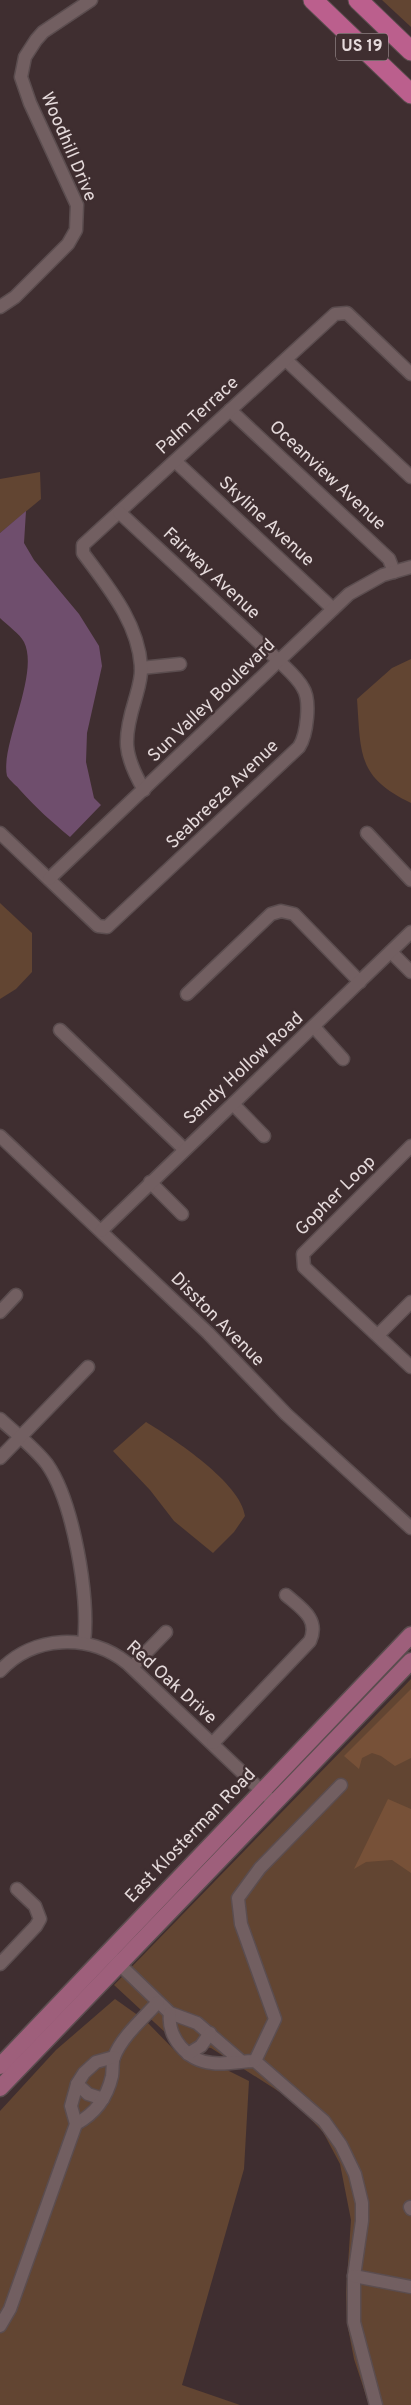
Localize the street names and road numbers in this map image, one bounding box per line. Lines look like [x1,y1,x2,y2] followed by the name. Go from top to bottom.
[336,34,388,61] road number: US 19
[35,89,101,205] street label: Woodhill Drive
[152,372,244,460] street label: Palm Terrace
[264,416,390,536] street label: Oceanview Avenue
[213,472,319,572] street label: Skyline Avenue
[157,523,265,625] street label: Fairway Avenue
[143,634,281,768] street label: Sun Valley Boulevard
[162,735,284,855] street label: Seabreeze Avenue
[179,1008,309,1130] street label: Sandy Hollow Road
[291,1151,381,1241] street label: Gopher Loop
[165,1268,269,1372] street label: Disston Avenue
[121,1636,221,1730] street label: Red Oak Drive
[121,1764,261,1908] street label: East Klosterman Road

